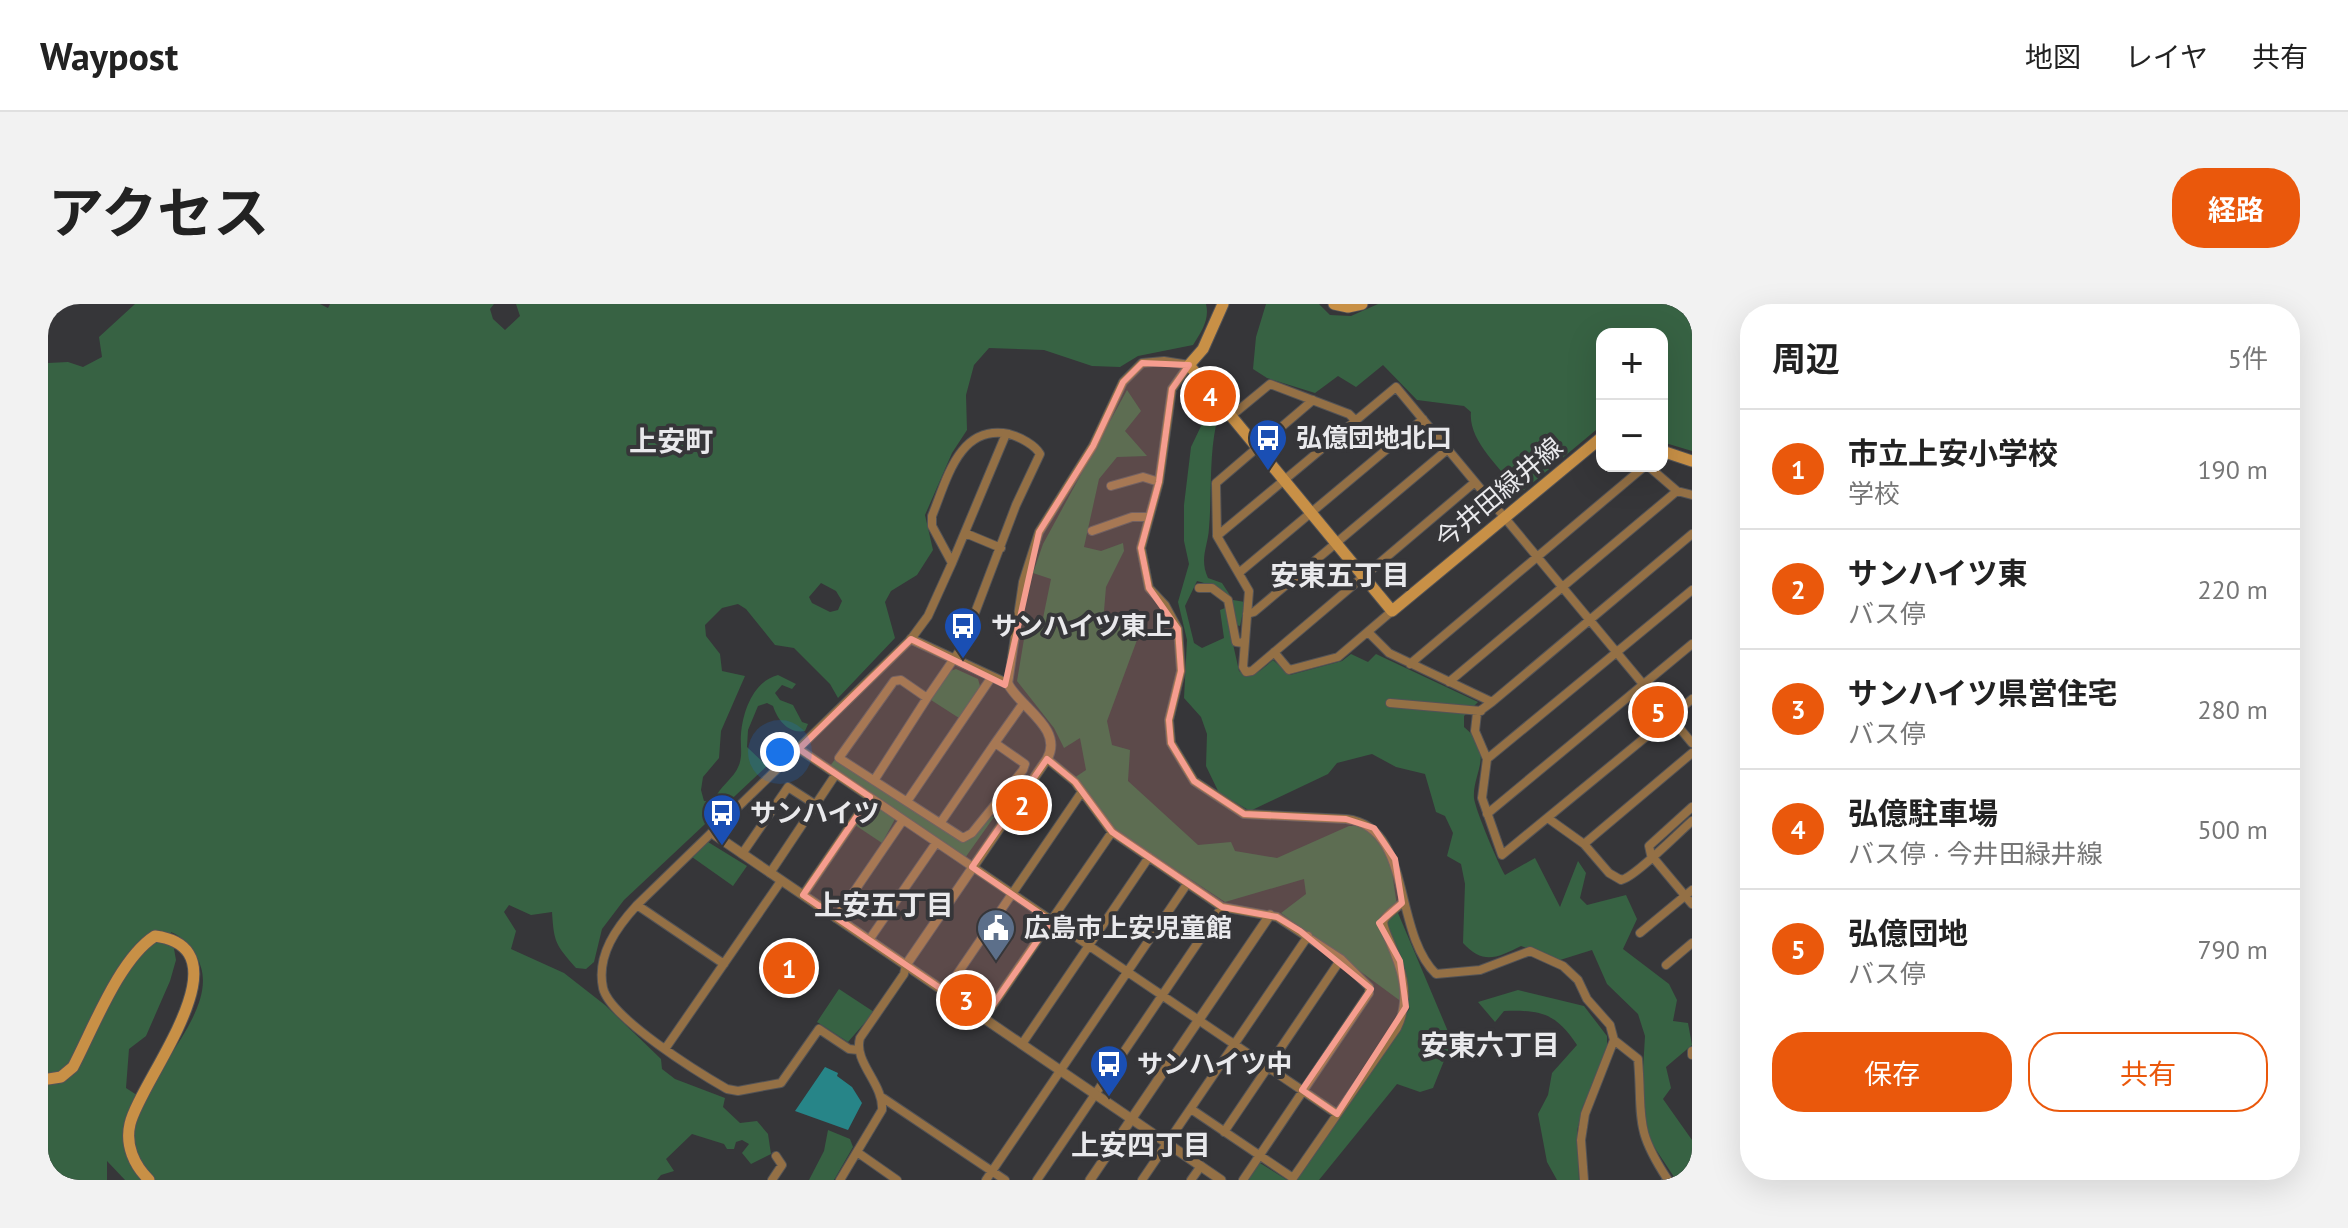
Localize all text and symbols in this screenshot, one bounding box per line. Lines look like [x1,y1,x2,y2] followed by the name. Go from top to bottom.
[40,31,178,80] text: Waypost
[2025,38,2081,75] text: 地図
[2125,38,2208,75] text: レイヤ
[2252,38,2308,75] text: 共有
[2172,168,2300,248] button: 経路
[48,176,269,248] text: アクセス
[1596,328,1668,472] map controls
[1596,328,1668,400] button: +
[1772,336,1840,380] text: 周辺
[2228,342,2268,375] text: 5件
[1184,366,1236,426] pin: 4
[1596,400,1668,472] button: −
[1247,417,1289,472] bus stop icon: 弘億団地北口
[1296,421,1452,454] place label: 弘億団地北口
[629,422,713,459] district label: 上安町
[1428,430,1569,555] street label: 今井田緑井線
[1848,433,2058,472] text: 市立上安小学校
[1791,453,1805,486] text: 1
[2197,453,2268,486] text: 190 m
[1848,477,1900,510] text: 学校
[1848,553,2027,592] text: サンハイツ東
[1270,556,1410,593] district label: 安東五丁目
[1791,573,1805,606] text: 2
[2197,573,2268,606] text: 220 m
[1848,597,1926,630] text: バス停
[942,605,984,660] bus stop icon: サンハイツ東上
[991,609,1172,642] place label: サンハイツ東上
[1848,673,2117,712] text: サンハイツ県営住宅
[1632,682,1684,742] pin: 5
[1791,693,1805,726] text: 3
[2197,693,2268,726] text: 280 m
[1848,717,1926,750] text: バス停
[760,732,800,772] your location
[996,775,1048,835] pin: 2
[701,792,743,847] bus stop icon: サンハイツ
[1848,793,1998,832] text: 弘億駐車場
[750,796,879,829] place label: サンハイツ
[1791,813,1805,846] text: 4
[2197,813,2268,846] text: 500 m
[1848,837,2103,870] text: バス停 · 今井田緑井線
[814,886,954,923] district label: 上安五丁目
[975,907,1017,962] public building icon: 広島市上安児童館
[1024,911,1232,944] place label: 広島市上安児童館
[1848,913,1968,952] text: 弘億団地
[1791,933,1805,966] text: 5
[2197,933,2268,966] text: 790 m
[763,938,815,998] pin: 1
[1848,957,1926,990] text: バス停
[940,970,992,1030] pin: 3
[1420,1026,1560,1063] district label: 安東六丁目
[1772,1032,2012,1112] button: 保存
[2028,1032,2268,1112] button: 共有
[1088,1043,1130,1098] bus stop icon: サンハイツ中
[1137,1047,1292,1080] place label: サンハイツ中
[1071,1126,1211,1163] district label: 上安四丁目

